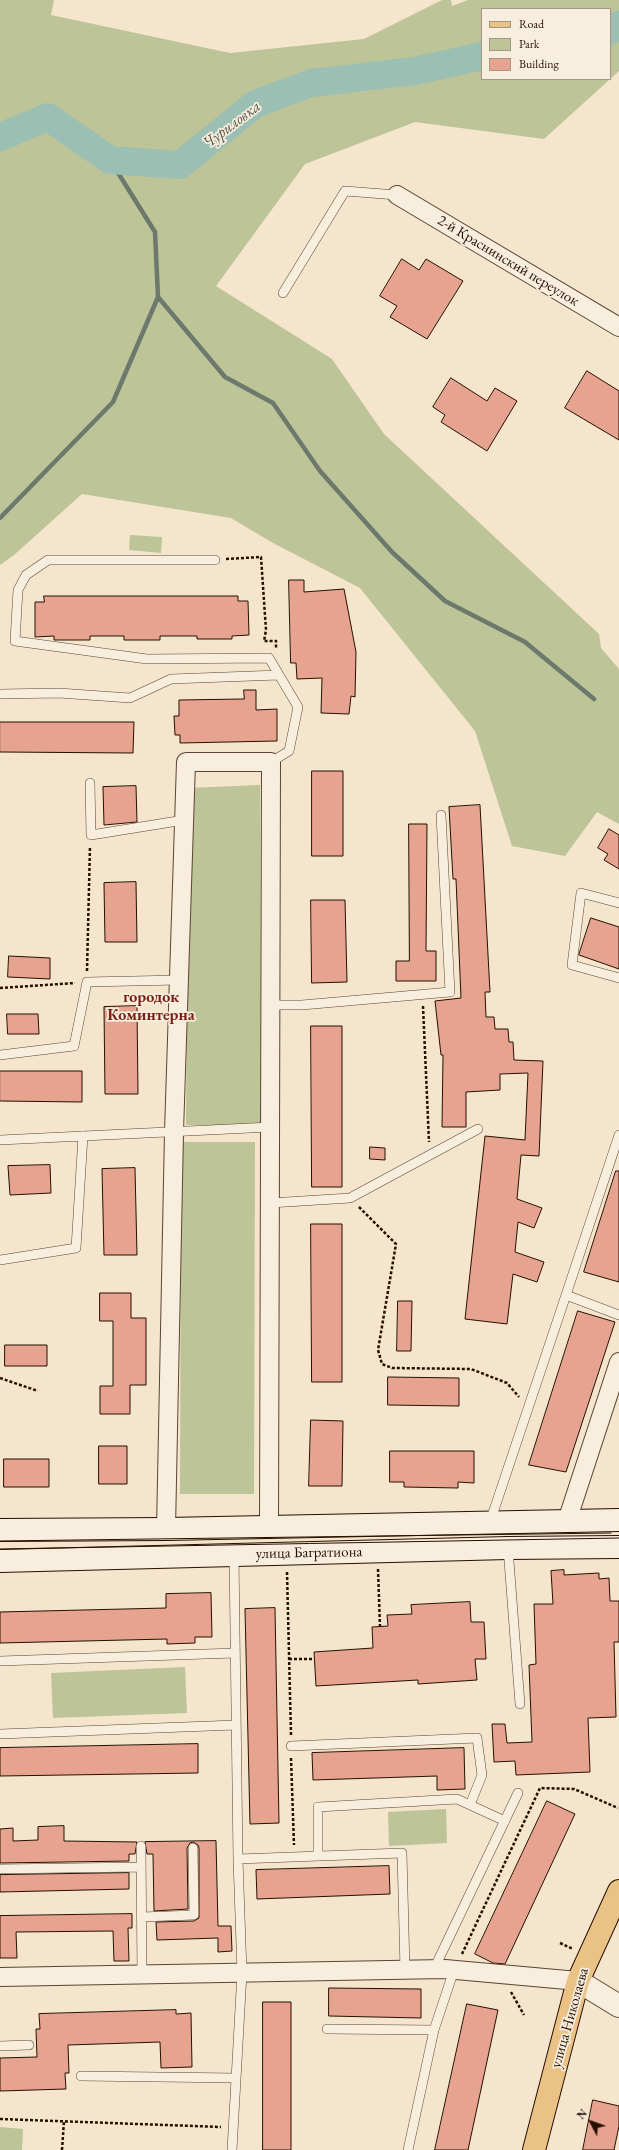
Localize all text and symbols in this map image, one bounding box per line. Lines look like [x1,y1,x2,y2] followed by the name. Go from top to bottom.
[481,8,611,80] legend
[519,16,544,32] text: Road
[519,36,539,52] text: Park
[519,56,559,72] text: Building
[199,97,265,153] water label: Чуриловка
[434,212,582,310] street label: 2-й Краснинский переулок
[107,988,195,1026] district label: городок Коминтерна
[255,1543,363,1563] street label: улица Багратиона
[547,1966,593,2070] street label: улица Николаева
[571,2102,611,2142] north arrow
[574,2106,590,2122] text: N

